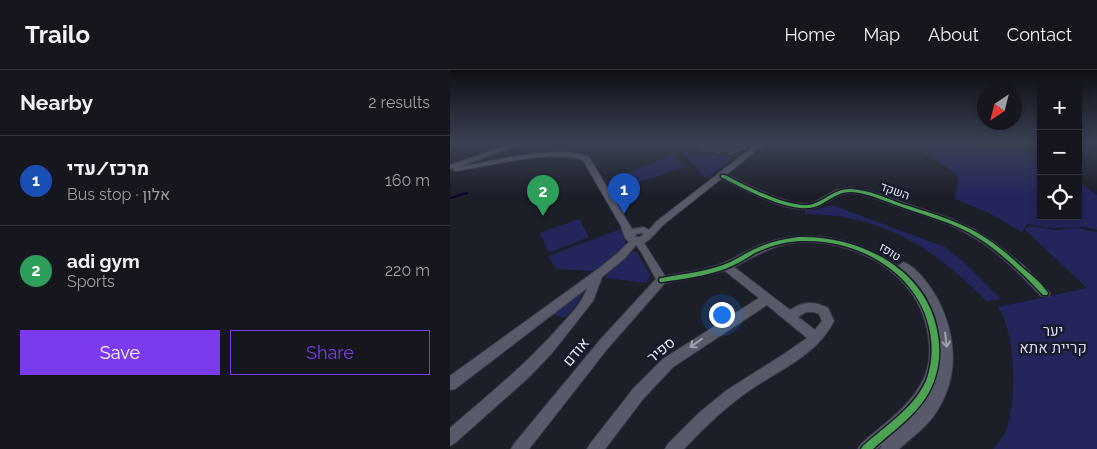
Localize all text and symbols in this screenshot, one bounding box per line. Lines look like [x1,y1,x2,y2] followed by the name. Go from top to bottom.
[25,20,90,49] text: Trailo
[784,24,835,45] text: Home
[863,24,900,45] text: Map
[928,24,979,45] text: About
[1007,24,1072,45] text: Contact
[977,85,1022,130] north arrow
[1037,85,1082,220] map controls
[1037,85,1082,130] button: +
[20,90,93,115] text: Nearby
[368,93,430,112] text: 2 results
[1037,130,1082,175] button: −
[67,157,149,179] text: מרכז/עדי
[32,171,40,190] text: 1
[385,171,430,190] text: 160 m
[608,173,640,214] pin: 1
[527,175,559,216] pin: 2
[1037,175,1082,220] button: locate
[878,179,912,203] street label: השקד
[67,185,170,204] text: Bus stop · אלון
[877,240,903,264] street label: טופז
[67,250,140,272] text: adi gym
[31,261,41,280] text: 2
[385,261,430,280] text: 220 m
[67,272,115,291] text: Sports
[709,302,735,328] your location
[1019,322,1087,357] park label: יער קריית אתא
[20,330,220,375] button: Save
[230,330,430,375] button: Share
[941,332,951,348] one-way arrow
[643,333,679,367] street label: ספיר
[559,334,593,370] street label: אודם
[689,338,703,348] one-way arrow

